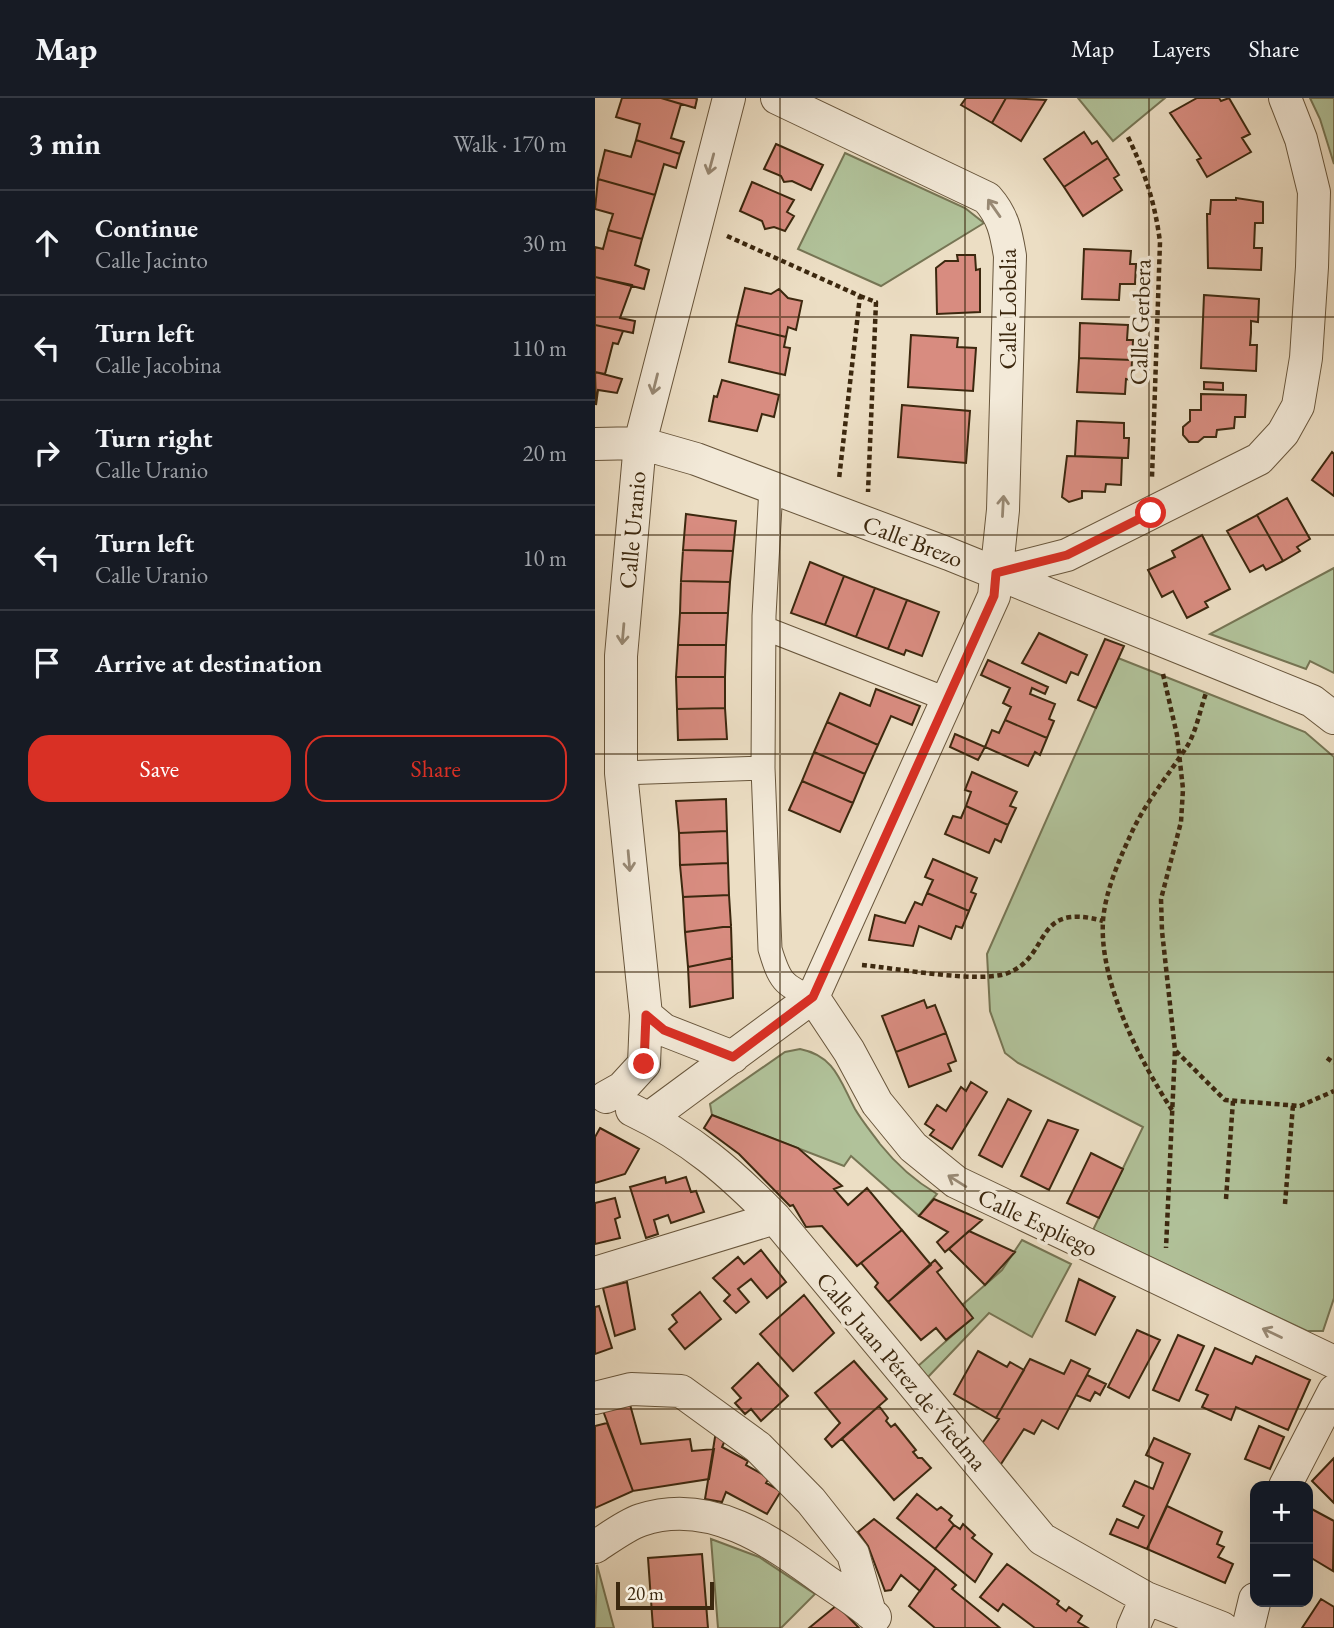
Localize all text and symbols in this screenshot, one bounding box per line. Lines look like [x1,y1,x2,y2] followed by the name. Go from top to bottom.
[35,27,97,70] text: Map
[1071,33,1114,64] text: Map
[1152,33,1211,64] text: Layers
[1249,33,1299,64] text: Share
[28,124,101,163] text: 3 min
[453,129,567,159] text: Walk · 170 m
[704,153,717,175] one-way arrow
[987,199,1001,218] one-way arrow
[95,211,198,245] text: Continue
[28,224,66,262] icon: ahead
[522,228,567,258] text: 30 m
[95,245,208,275] text: Calle Jacinto
[992,248,1023,370] street label: Calle Lobelia
[1122,258,1158,386] street label: Calle Gerbera
[95,316,194,350] text: Turn left
[28,329,66,367] icon: left
[511,333,567,363] text: 110 m
[95,350,221,380] text: Calle Jacobina
[648,372,661,395] one-way arrow
[95,421,213,455] text: Turn right
[28,434,66,472] icon: right
[522,438,567,468] text: 20 m
[95,455,208,485] text: Calle Uranio
[611,470,653,590] street label: Calle Uranio
[996,494,1009,517] one-way arrow
[1135,497,1166,528] route start
[859,508,968,574] street label: Calle Brezo
[95,526,194,560] text: Turn left
[28,539,66,577] icon: left
[522,543,567,573] text: 10 m
[95,560,208,590] text: Calle Uranio
[616,622,629,644] one-way arrow
[28,644,66,682] icon: arrive
[95,646,322,680] text: Arrive at destination
[28,735,291,802] button: Save
[305,735,567,802] button: Share
[622,849,635,871] one-way arrow
[628,1048,659,1079] route end
[948,1174,967,1189] one-way arrow
[973,1181,1103,1263] street label: Calle Espliego
[810,1265,995,1477] street label: Calle Juan Pérez de Viedma
[1262,1326,1283,1339] one-way arrow
[1250,1481,1313,1607] map controls
[1250,1481,1313,1544] button: +
[1250,1544,1313,1607] button: −
[616,1579,714,1611] scale bar
[627,1581,664,1606] text: 20 m

